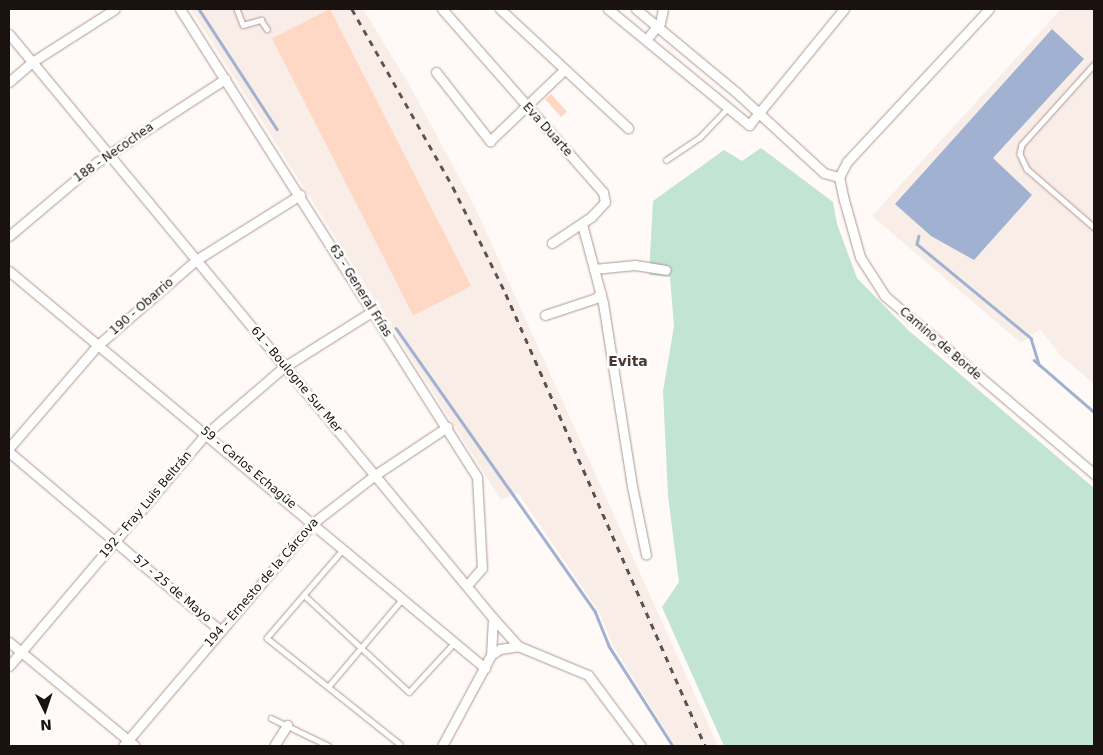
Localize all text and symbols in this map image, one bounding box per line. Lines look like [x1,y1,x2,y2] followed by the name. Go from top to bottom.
[519,100,575,160] street label: Eva Duarte
[71,120,157,186] street label: 188 - Necochea
[326,242,394,340] street label: 63 - General Frías
[107,275,177,339] street label: 190 - Obarrio
[896,305,984,383] street label: Camino de Borde
[247,324,345,436] street label: 61 - Boulogne Sur Mer
[608,353,648,369] district label: Evita
[197,424,299,512] street label: 59 - Carlos Echagüe
[97,449,195,561] street label: 192 - Fray Luis Beltrán
[202,515,322,651] street label: 194 - Ernesto de la Cárcova
[130,552,214,626] street label: 57 - 25 de Mayo
[20,685,70,735] north arrow
[40,717,52,733] text: N

